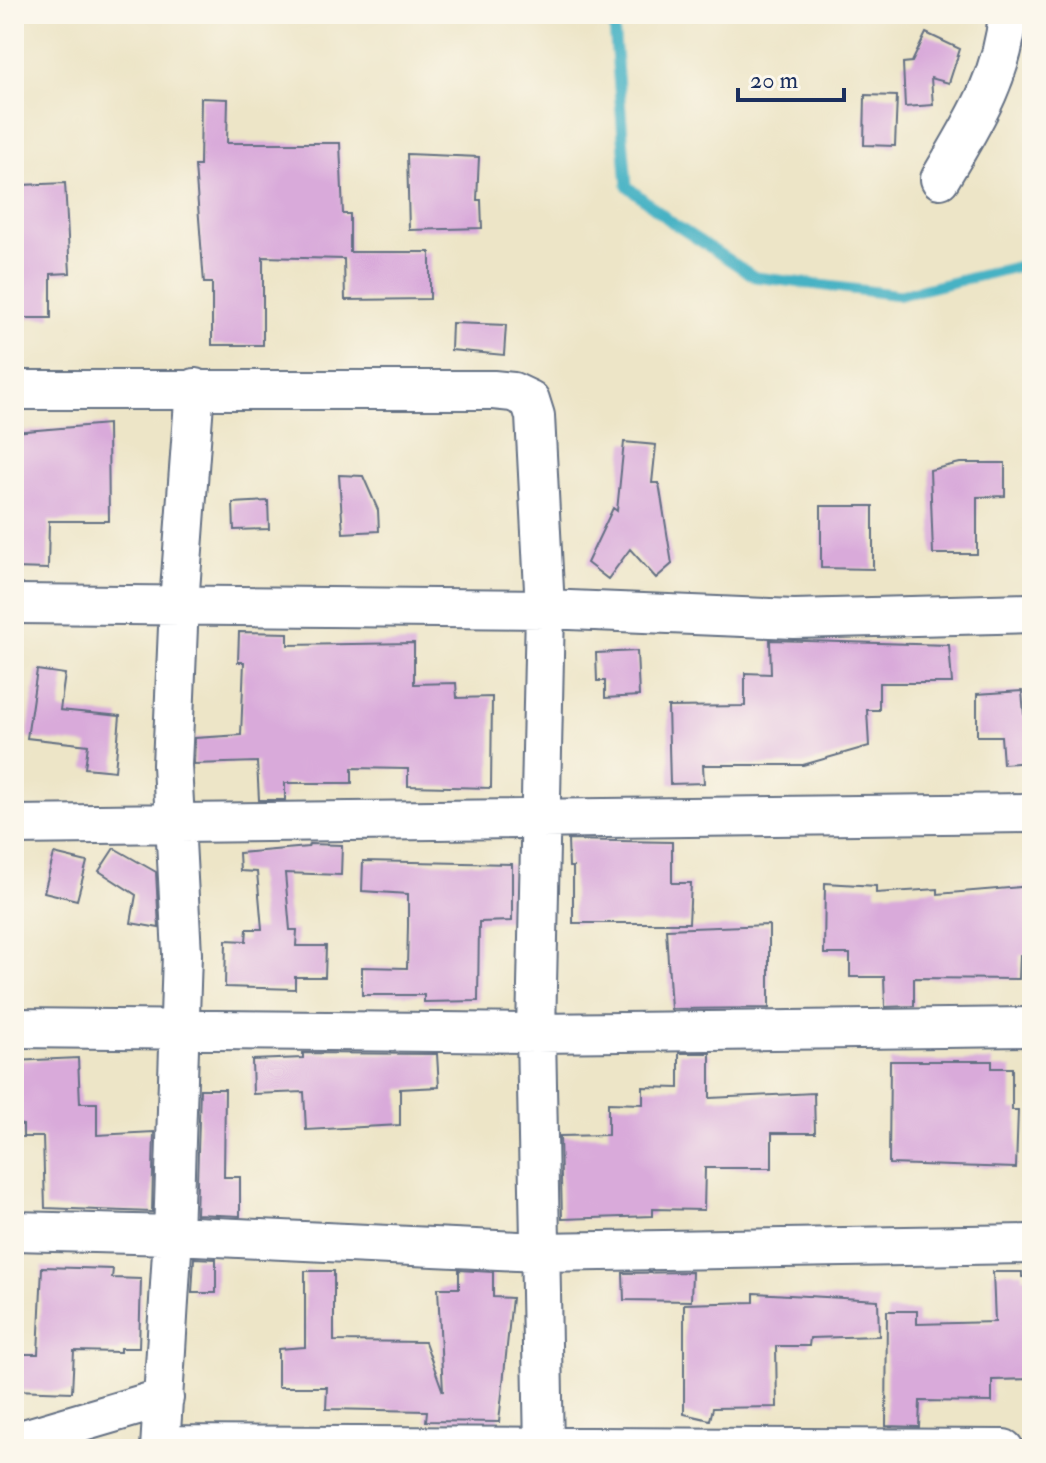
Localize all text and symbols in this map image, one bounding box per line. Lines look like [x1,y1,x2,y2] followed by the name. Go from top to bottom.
[738,52,844,102] scale bar
[750,65,799,96] text: 20 m

